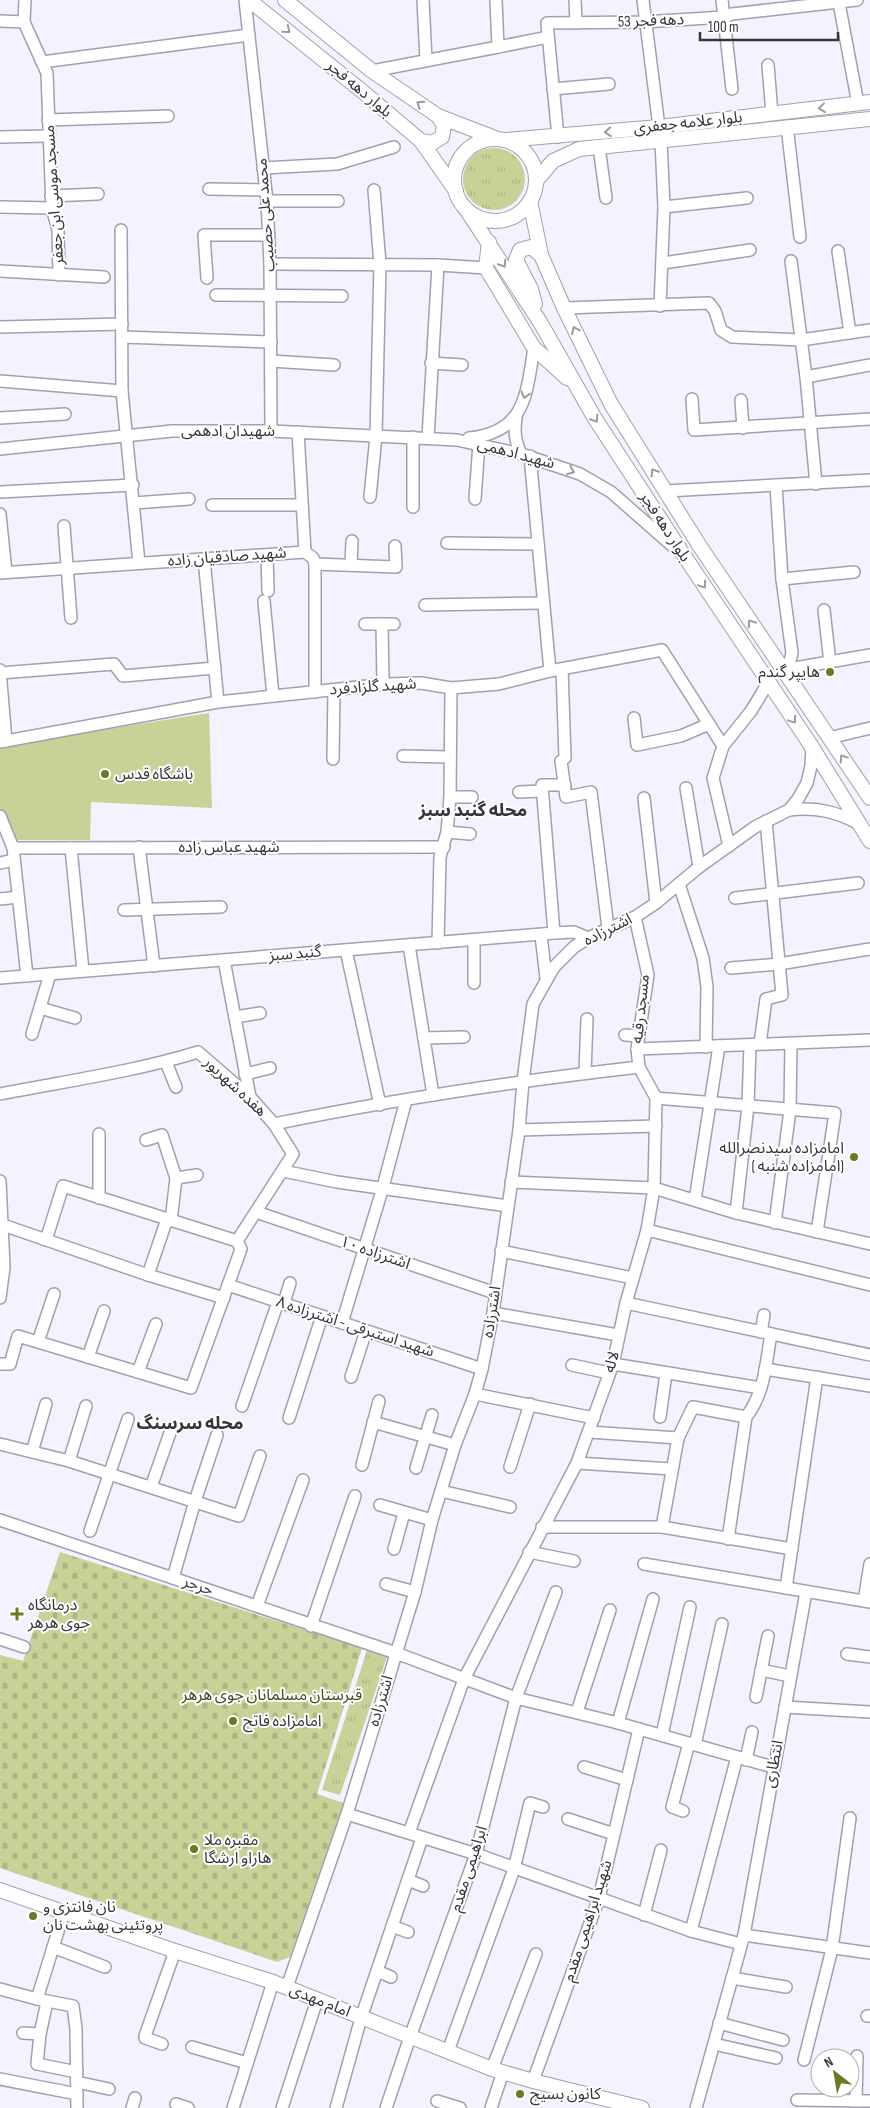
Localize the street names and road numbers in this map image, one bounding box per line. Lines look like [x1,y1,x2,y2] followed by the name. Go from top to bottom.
[617,10,685,32] street label: دهه فجر 53
[322,55,396,122] street label: بلوار دهه فجر
[633,108,743,138] street label: بلوار علامه جعفری
[40,124,68,267] street label: مسجد موسی ابن جعفر
[253,157,279,273] street label: محمد علی حصیب
[181,422,275,441] street label: شهیدان ادهمی
[475,435,557,473] street label: شهید ادهمی
[635,488,695,566] street label: بلوار دهه فجر
[167,543,287,571] street label: شهید صادقیان زاده
[329,674,417,700] street label: شهید گلزادفرد
[178,838,280,857] street label: شهید عباس زاده
[580,910,636,950] street label: اشترزاده
[267,942,323,966] street label: گنبد سبز
[628,973,654,1045] street label: مسجد رقیه
[199,1052,271,1121] street label: هفده شهریور
[337,1232,413,1274] street label: اشترزاده ۱۰
[479,1285,505,1339] street label: اشترزاده
[274,1292,436,1362] street label: شهید استبرقی - اشترزاده ۸
[600,1349,624,1375] street label: لاله
[179,1572,216,1600] street label: حرحر
[364,1673,398,1729] street label: اشترزاده
[760,1739,788,1789] street label: انتظاری
[446,1824,494,1915] street label: ابراهیمی مقدم
[559,1858,619,1985] street label: شهید ابراهیمی مقدم
[286,1980,353,2024] street label: امام مهدی

